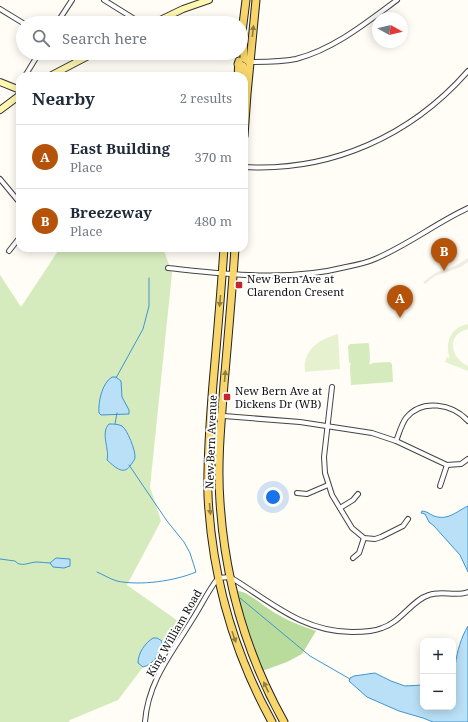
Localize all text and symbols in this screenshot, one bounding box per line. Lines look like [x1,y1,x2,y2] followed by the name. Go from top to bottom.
[372,12,408,48] north arrow
[16,16,248,60] search box
[249,25,256,37] one-way arrow
[30,27,52,49] icon: search
[62,28,147,48] text: Search here
[32,87,95,110] text: Nearby
[180,89,232,107] text: 2 results
[70,138,170,158] text: East Building
[40,148,50,166] text: A
[195,148,232,166] text: 370 m
[70,158,103,176] text: Place
[70,202,152,222] text: Breezeway
[41,212,49,230] text: B
[195,212,232,230] text: 480 m
[70,222,103,240] text: Place
[431,238,457,271] pin: B
[247,271,344,299] place label: New Bern Ave at Clarendon Cresent
[234,280,244,290] marker: New Bern Ave at Clarendon Cresent
[387,285,413,318] pin: A
[217,295,223,307] one-way arrow
[222,370,229,382] one-way arrow
[235,383,322,411] place label: New Bern Ave at Dickens Dr (WB)
[222,392,232,402] marker: New Bern Ave at Dickens Dr (WB)
[201,395,220,489] street label: New Bern Avenue
[263,487,283,507] your location
[206,503,213,515] one-way arrow
[142,586,205,679] street label: King William Road
[231,631,237,643] one-way arrow
[420,638,456,710] map controls
[420,638,456,674] button: +
[420,674,456,710] button: −
[263,681,269,693] one-way arrow

